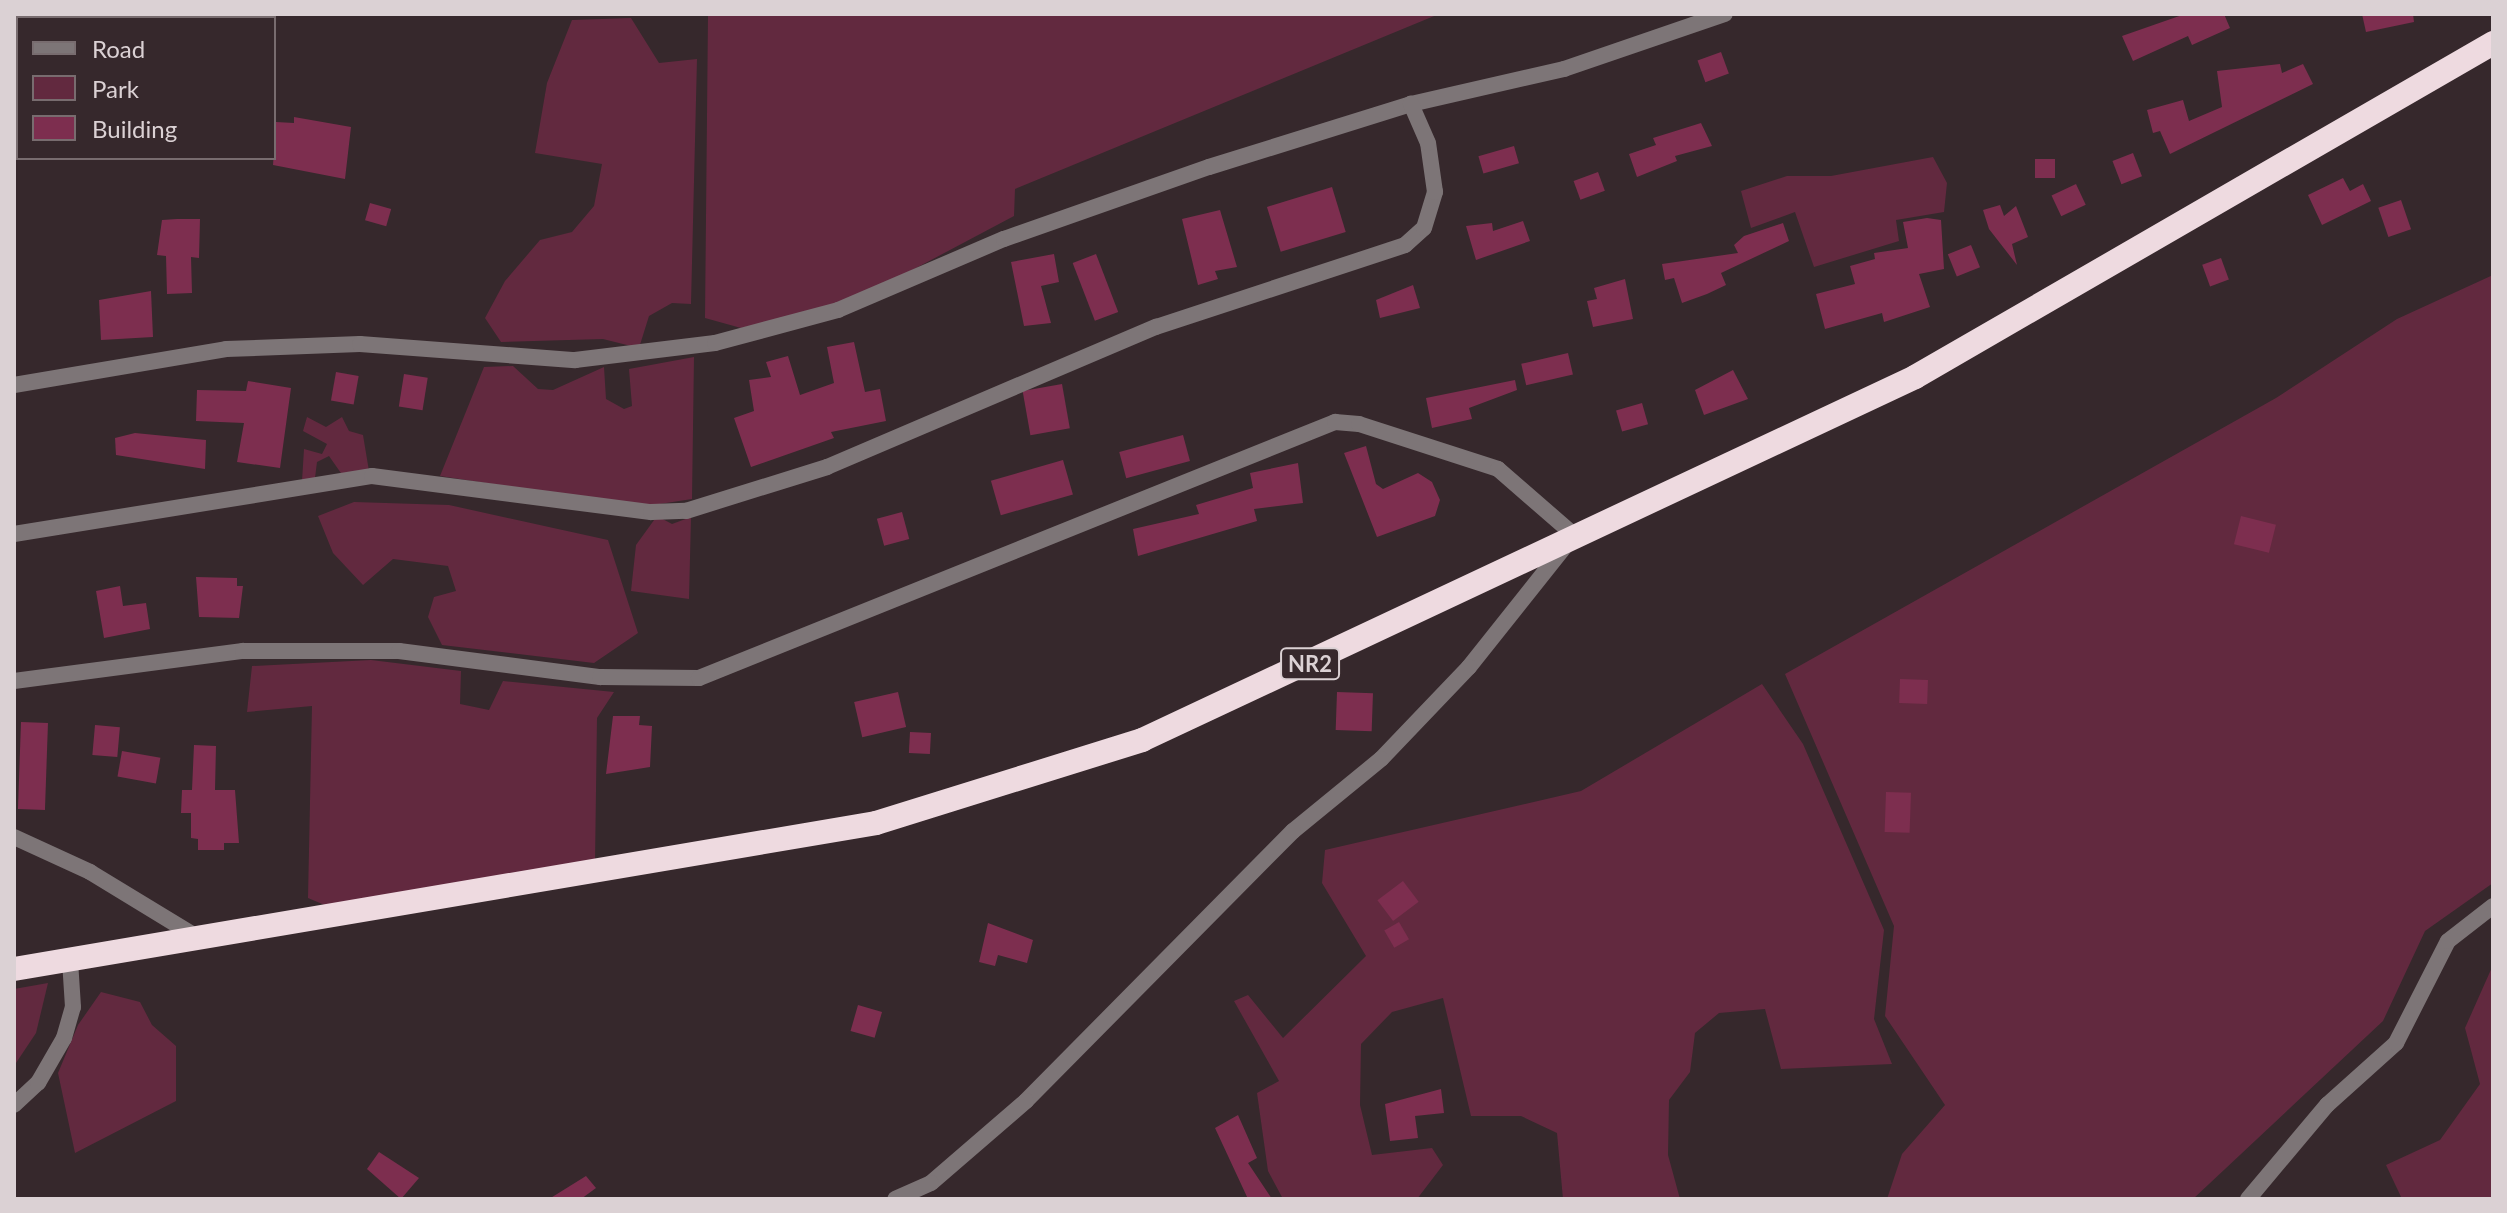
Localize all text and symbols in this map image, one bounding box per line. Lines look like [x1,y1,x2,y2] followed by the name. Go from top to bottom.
[16,16,276,160] legend
[92,34,145,63] text: Road
[92,74,139,103] text: Park
[92,114,177,143] text: Building
[1280,646,1340,682] road number: NR2

